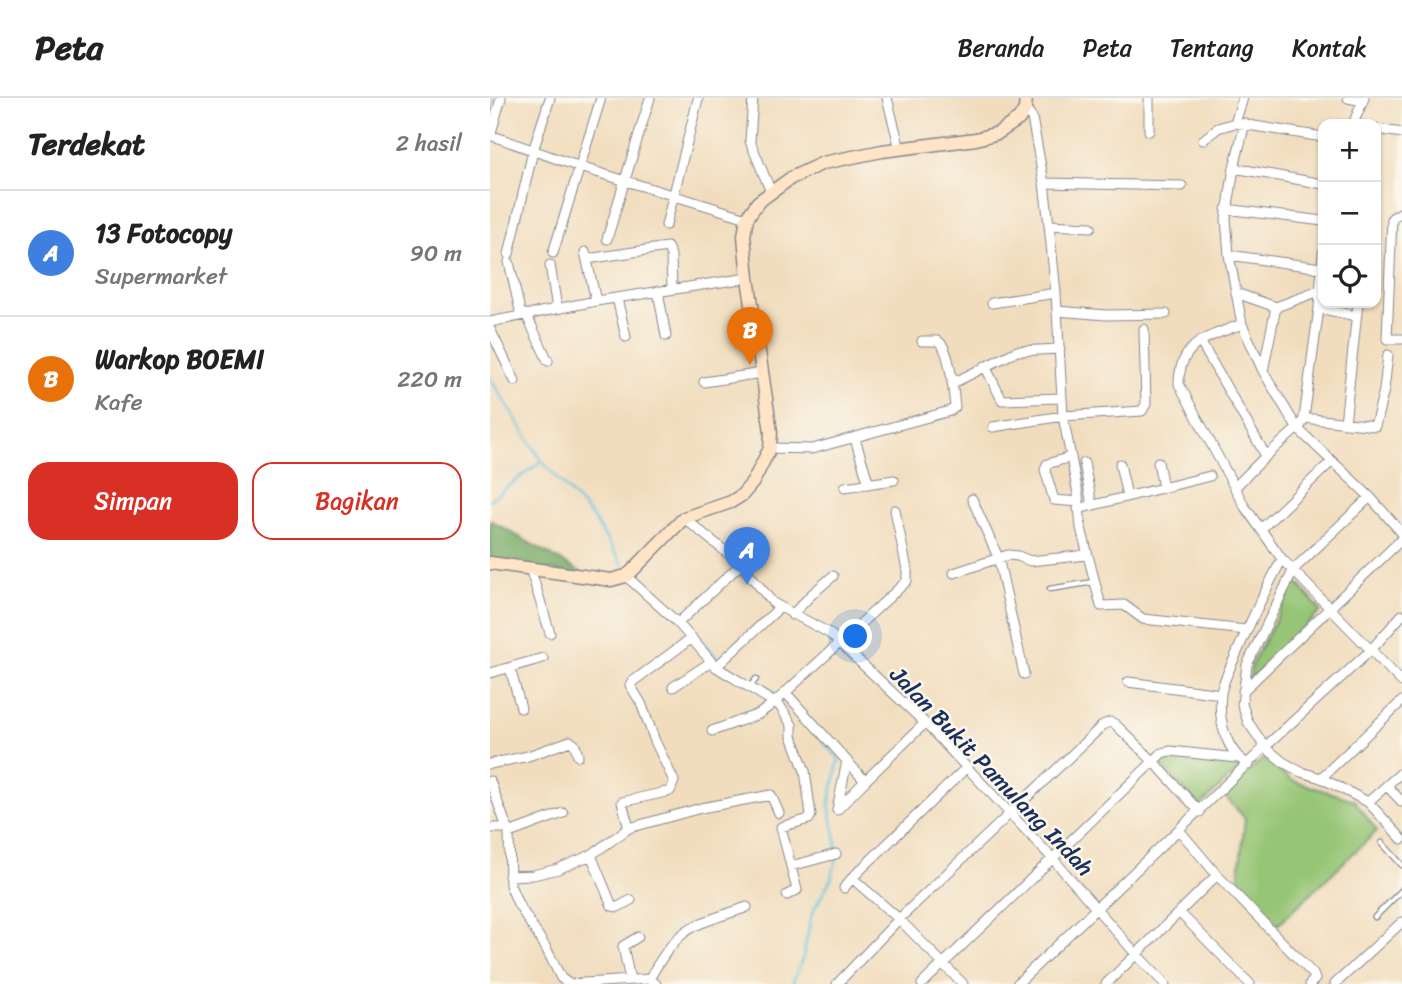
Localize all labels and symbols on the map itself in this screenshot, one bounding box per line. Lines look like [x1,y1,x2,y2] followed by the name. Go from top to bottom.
[727,307,773,365] pin: B
[724,527,770,585] pin: A
[838,619,872,653] your location
[879,655,1104,887] street label: Jalan Bukit Pamulang Indah

